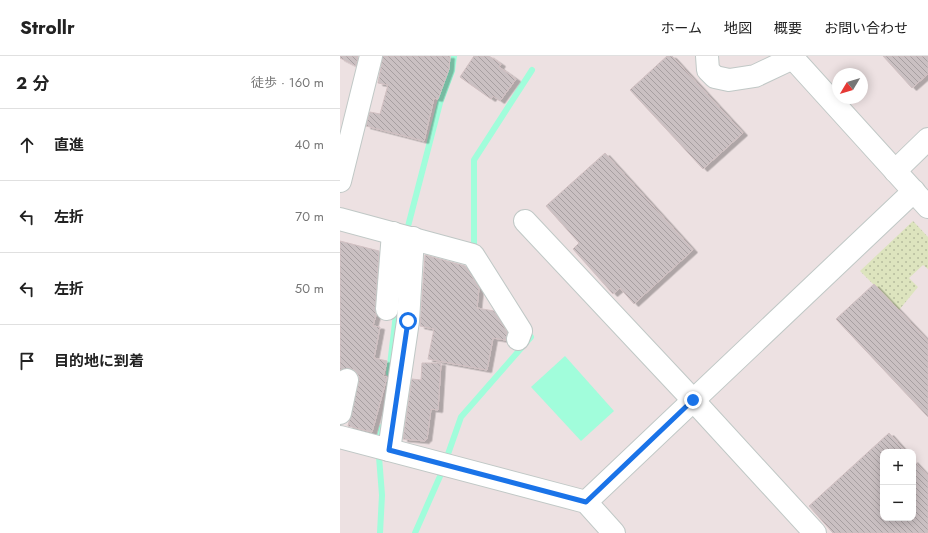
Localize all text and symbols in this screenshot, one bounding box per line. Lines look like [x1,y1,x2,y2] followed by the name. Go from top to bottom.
[20,14,75,41] text: Strollr
[660,18,702,38] text: ホーム
[724,18,752,38] text: 地図
[774,18,802,38] text: 概要
[824,18,908,38] text: お問い合わせ
[832,68,868,104] north arrow
[16,71,49,95] text: 2 分
[251,73,324,92] text: 徒歩 · 160 m
[16,134,38,156] icon: ahead
[54,134,84,156] text: 直進
[295,135,324,154] text: 40 m
[16,206,38,228] icon: left
[54,206,84,228] text: 左折
[295,207,324,226] text: 70 m
[16,278,38,300] icon: left
[54,278,84,300] text: 左折
[295,279,324,298] text: 50 m
[399,312,417,330] route start
[16,350,38,372] icon: arrive
[54,350,144,372] text: 目的地に到着
[684,391,702,409] route end
[880,449,916,521] map controls
[880,449,916,485] button: +
[880,485,916,521] button: −

